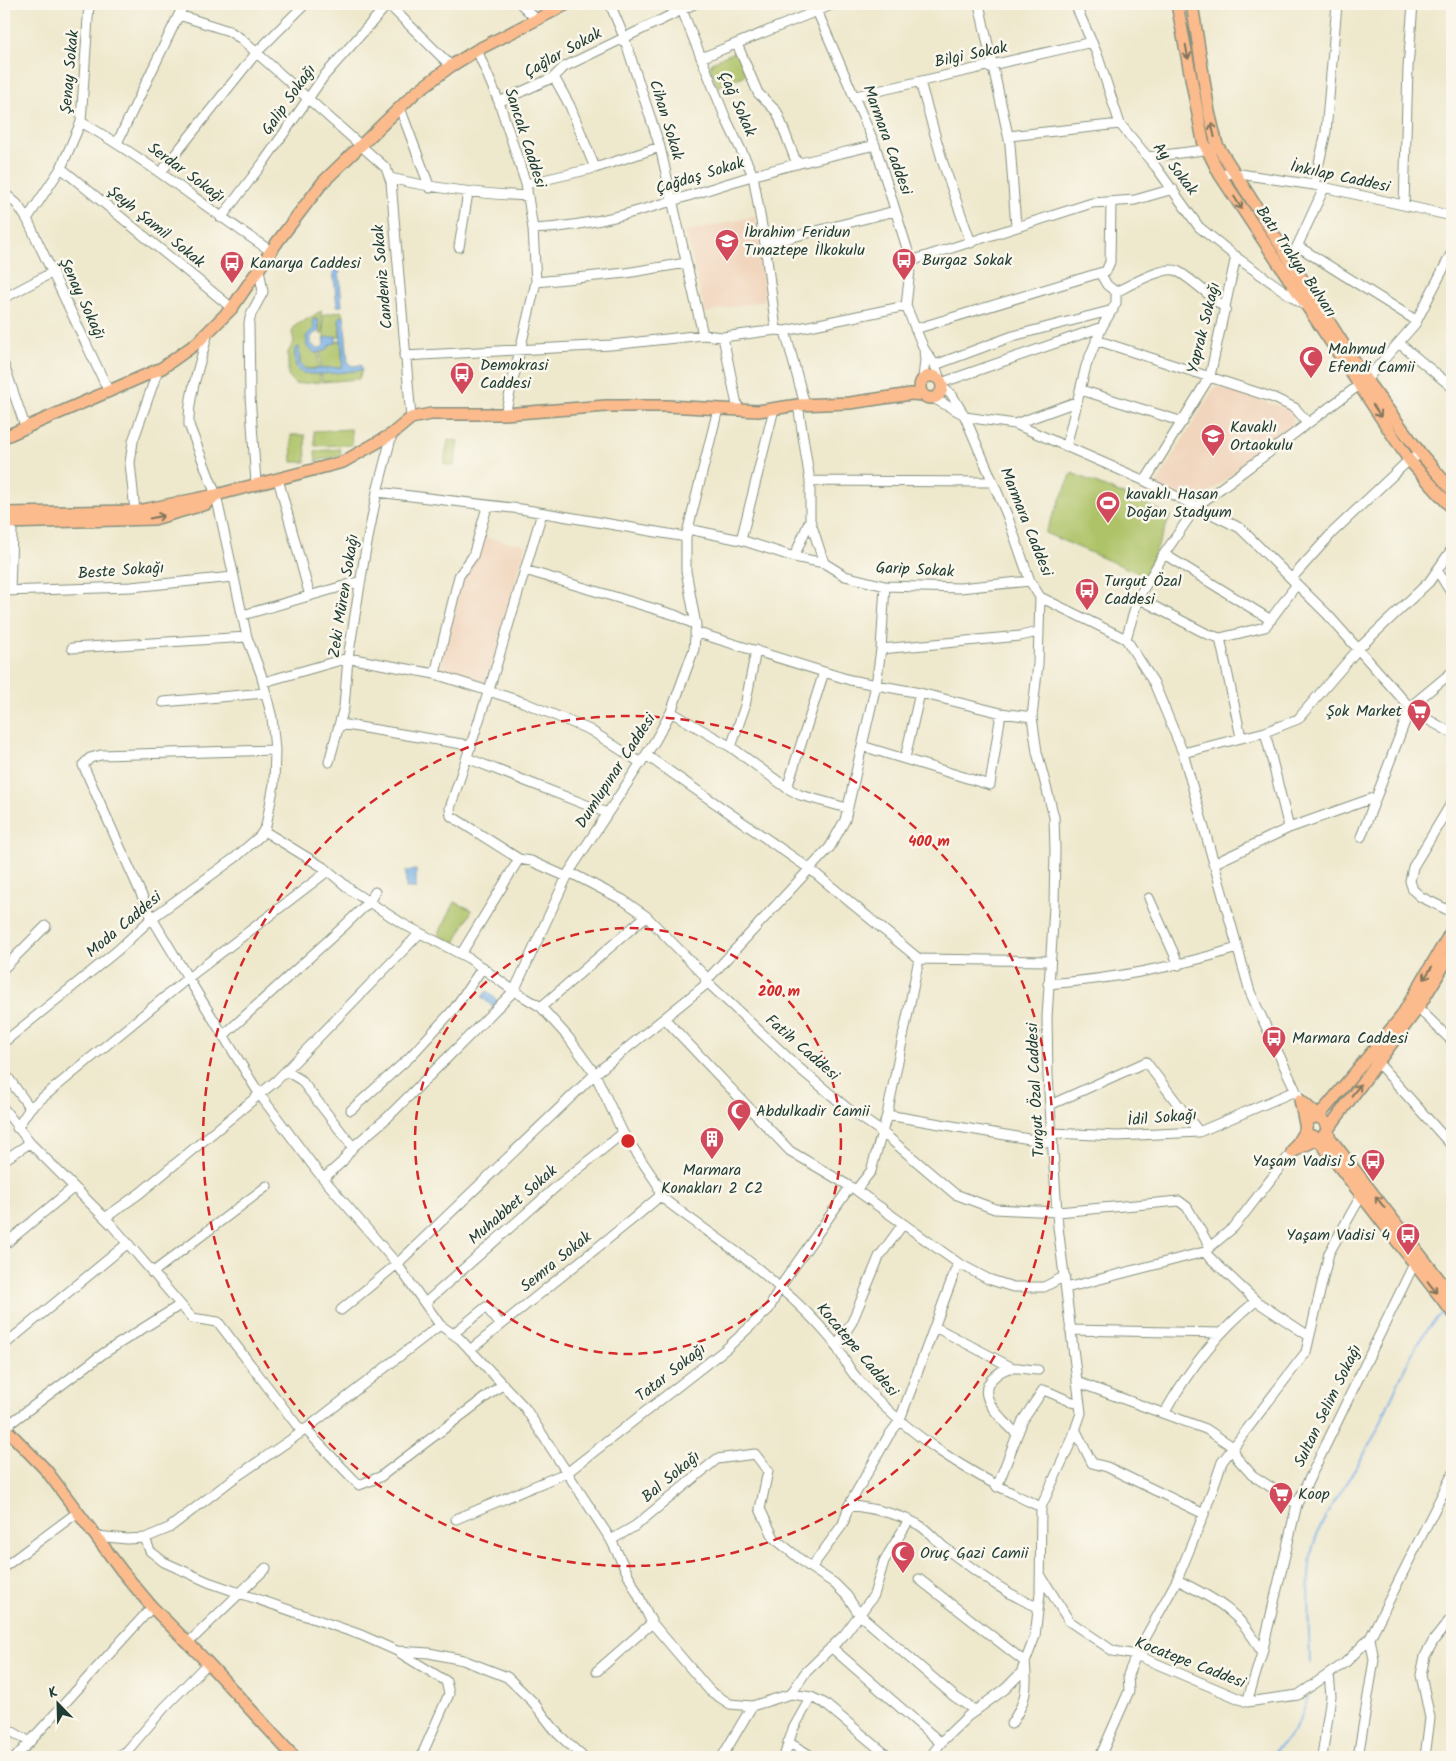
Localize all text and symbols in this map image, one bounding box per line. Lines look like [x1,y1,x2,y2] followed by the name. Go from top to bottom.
[519,21,607,85] street label: Çağlar Sokak
[54,29,86,115] street label: Şenay Sokak
[932,35,1010,75] street label: Bilgi Sokak
[1182,43,1192,59] one-way arrow
[255,59,323,141] street label: Galip Sokağı
[711,67,763,141] street label: Çağ Sokak
[642,77,690,164] street label: Cihan Sokak
[855,81,919,200] street label: Marmara Caddesi
[497,85,553,192] street label: Sancak Caddesi
[1208,122,1217,138] one-way arrow
[142,136,230,210] street label: Serdar Sokağı
[1146,137,1204,201] street label: Ay Sokak
[653,151,748,201] street label: Çağdaş Sokak
[1288,154,1393,200] street label: İnkılap Caddesi
[102,180,211,275] street label: Şeyh Şamil Sokak
[1233,196,1243,210] one-way arrow
[1249,201,1343,323] street label: Batı Trakya Bulvarı
[744,220,865,263] place label: İbrahim Feridun Tınaztepe İlkokulu
[366,223,400,330] street label: Candeniz Sokak
[714,228,740,262] school or university icon: İbrahim Feridun Tınaztepe İlkokulu
[891,247,917,281] bus stop icon: Burgaz Sokak
[922,248,1012,273] place label: Burgaz Sokak
[219,250,245,284] bus stop icon: Kanarya Caddesi
[250,251,362,276] place label: Kanarya Caddesi
[52,254,112,344] street label: Şenay Sokağı
[1181,280,1227,376] street label: Yaprak Sokağı
[1328,337,1416,380] place label: Mahmud Efendi Camii
[1298,345,1324,379] mosque icon: Mahmud Efendi Camii
[480,353,550,396] place label: Demokrasi Caddesi
[449,361,475,395] bus stop icon: Demokrasi Caddesi
[1372,404,1382,418] one-way arrow
[1230,415,1293,458] place label: Kavaklı Ortaokulu
[1200,423,1226,457] school or university icon: Kavaklı Ortaokulu
[993,464,1060,581] street label: Marmara Caddesi
[1126,482,1232,525] place label: kavaklı Hasan Doğan Stadyum
[1095,490,1121,524] sports icon: kavaklı Hasan Doğan Stadyum
[149,512,165,521] one-way arrow
[322,532,366,660] street label: Zeki Müren Sokağı
[875,555,955,585] street label: Garip Sokak
[77,556,165,586] street label: Beste Sokağı
[1104,569,1182,612] place label: Turgut Özal Caddesi
[1074,577,1100,611] bus stop icon: Turgut Özal Caddesi
[1406,698,1432,732] supermarket icon: Şok Market
[1326,699,1403,724] place label: Şok Market
[569,708,663,834] street label: Dumlupınar Caddesi
[908,830,950,854] text: 400 m
[80,885,168,964] street label: Moda Caddesi
[1423,965,1433,979] one-way arrow
[758,980,800,1004] text: 200 m
[759,1008,846,1088] street label: Fatih Caddesi
[1020,1021,1052,1158] street label: Turgut Özal Caddesi
[1261,1025,1287,1059] bus stop icon: Marmara Caddesi
[1292,1026,1409,1051] place label: Marmara Caddesi
[1351,1084,1362,1097] one-way arrow
[726,1098,752,1132] mosque icon: Abdulkadir Camii
[756,1099,871,1124] place label: Abdulkadir Camii
[1126,1103,1198,1133] street label: İdil Sokağı
[699,1126,725,1160] building icon: Marmara Konakları 2 C2
[619,1132,637,1150] centre of rings
[1360,1148,1386,1182] bus stop icon: Yaşam Vadisi 5
[1252,1149,1357,1174] place label: Yaşam Vadisi 5
[661,1158,763,1201] place label: Marmara Konakları 2 C2
[463,1159,564,1251] street label: Muhabbet Sokak
[1374,1196,1385,1209] one-way arrow
[1395,1222,1421,1256] bus stop icon: Yaşam Vadisi 4
[1286,1223,1390,1248] place label: Yaşam Vadisi 4
[515,1225,598,1299] street label: Semra Sokak
[1427,1280,1438,1293] one-way arrow
[810,1297,905,1404] street label: Kocatepe Caddesi
[630,1337,712,1409] street label: Tatar Sokağı
[1287,1340,1369,1472] street label: Sultan Selim Sokağı
[636,1445,706,1509] street label: Bal Sokağı
[1268,1481,1294,1515] supermarket icon: Koop
[1298,1482,1330,1507] place label: Koop
[890,1540,916,1574] mosque icon: Oruç Gazi Camii
[920,1541,1030,1566] place label: Oruç Gazi Camii
[1131,1630,1250,1696] street label: Kocatepe Caddesi
[32,1678,82,1728] north arrow
[45,1681,62,1705] text: K

